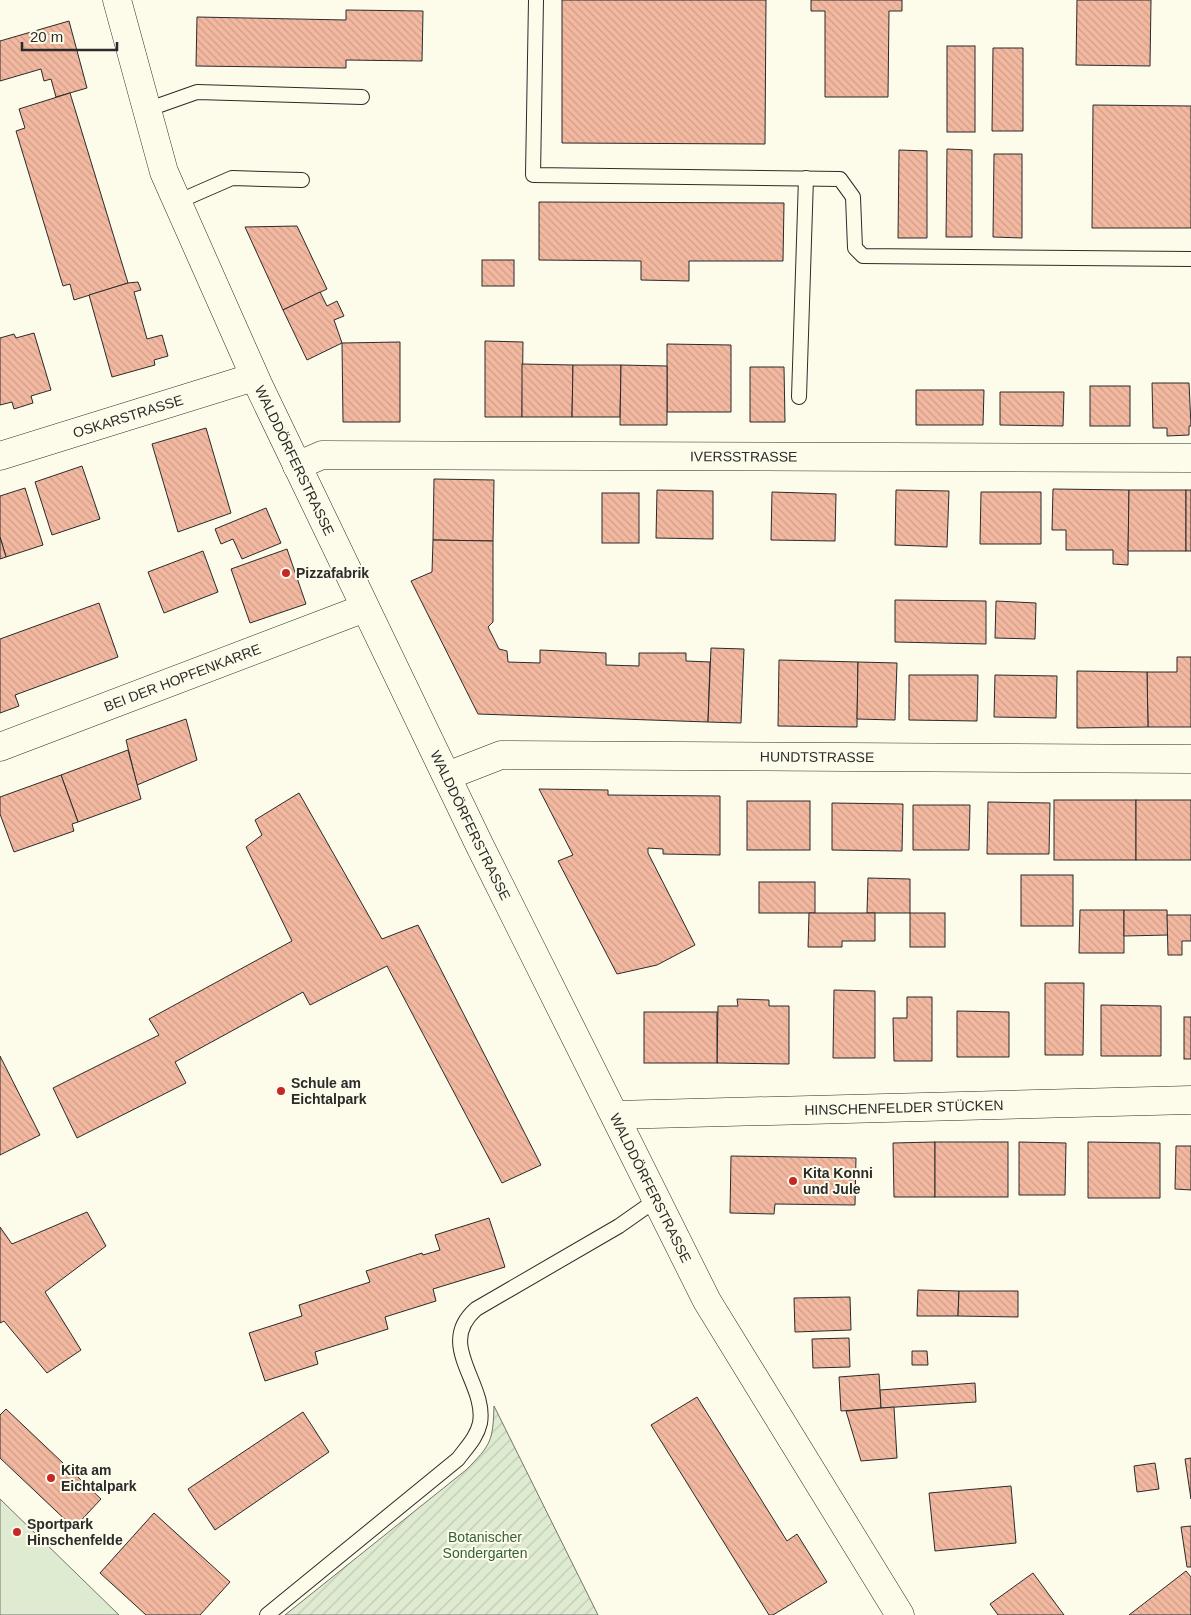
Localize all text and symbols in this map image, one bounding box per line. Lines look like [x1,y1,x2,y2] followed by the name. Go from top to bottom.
[22,20,118,52] scale bar
[30,28,63,45] text: 20 m
[252,383,338,538] street label: WALDDÖRFERSTRASSE
[71,392,185,441] street label: OSKARSTRASSE
[690,448,797,465] street label: IVERSSTRASSE
[296,565,369,581] place label: Pizzafabrik
[280,567,292,579] marker: Pizzafabrik
[102,640,263,715] street label: BEI DER HOPFENKARRE
[427,748,514,903] street label: WALDDÖRFERSTRASSE
[760,749,874,765] street label: HUNDTSTRASSE
[291,1075,367,1107] place label: Schule am Eichtalpark
[275,1085,287,1097] marker: Schule am Eichtalpark
[804,1097,1004,1118] street label: HINSCHENFELDER STÜCKEN
[607,1111,695,1265] street label: WALDDÖRFERSTRASSE
[803,1165,873,1197] place label: Kita Konni und Jule
[787,1175,799,1187] marker: Kita Konni und Jule
[61,1462,137,1494] place label: Kita am Eichtalpark
[45,1472,57,1484] marker: Kita am Eichtalpark
[27,1516,123,1548] place label: Sportpark Hinschenfelde
[11,1526,23,1538] marker: Sportpark Hinschenfelde
[443,1529,527,1561] park label: Botanischer Sondergarten

